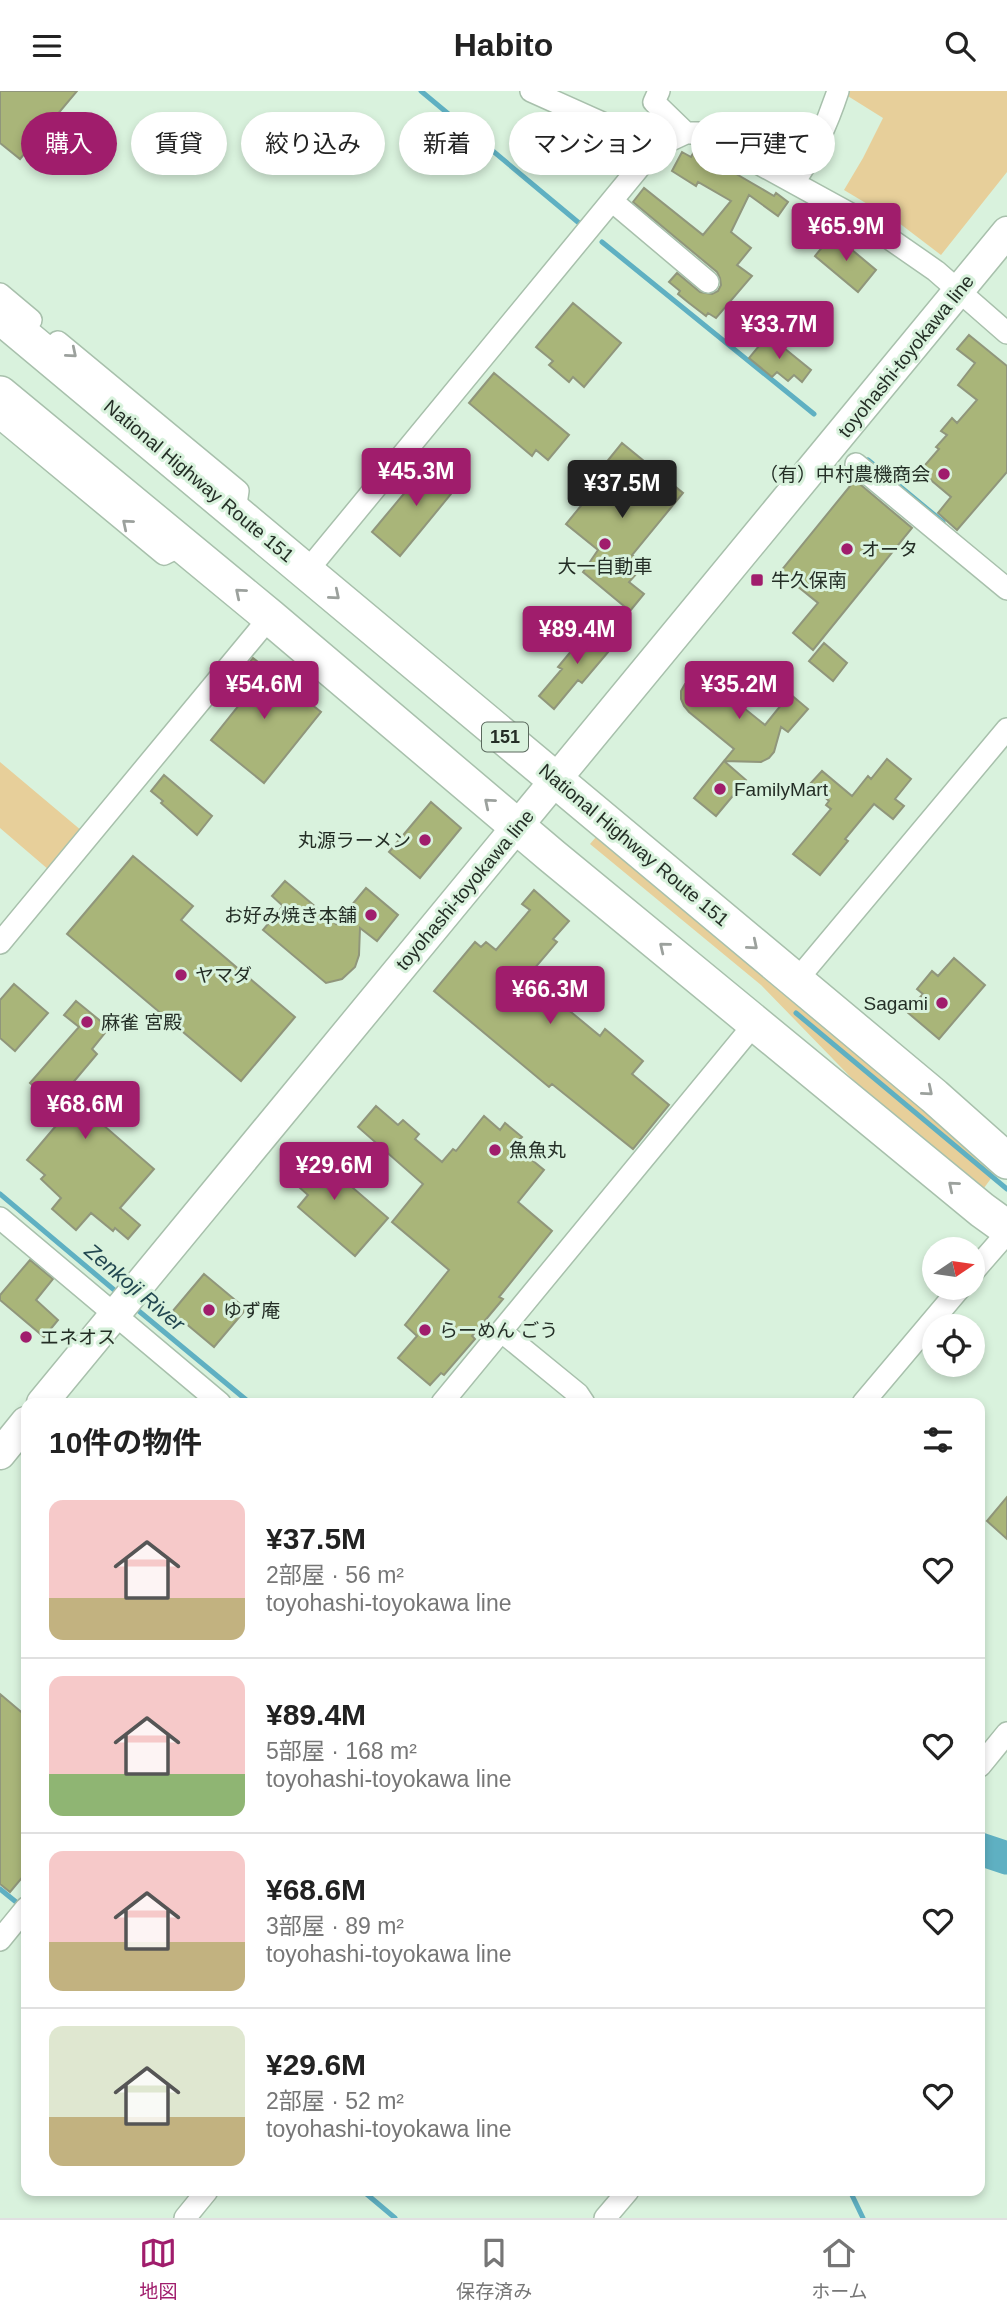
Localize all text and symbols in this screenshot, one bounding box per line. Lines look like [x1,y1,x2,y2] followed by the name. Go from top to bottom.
[28,27,66,65] icon: menu
[454,27,553,63] text: Habito
[941,27,979,65] icon: search
[21,112,117,175] chip: 購入
[131,112,227,175] chip: 賃貸
[241,112,385,175] chip: 絞り込み
[399,112,495,175] chip: 新着
[509,112,677,175] chip: マンション
[691,112,835,175] chip: 一戸建て
[789,204,903,263] pin: ¥65.9M
[808,213,884,239] text: ¥65.9M
[834,271,978,441] street label: toyohashi-toyokawa line
[722,301,836,361] pin: ¥33.7M
[741,311,817,337] text: ¥33.7M
[63,345,76,357] one-way arrow
[100,396,298,566] street label: National Highway Route 151
[359,449,473,508] pin: ¥45.3M
[378,458,454,484] text: ¥45.3M
[565,461,679,520] pin: ¥37.5M
[759,464,930,485] place label: （有）中村農機商会
[936,466,952,482] marker: （有）中村農機商会
[584,470,660,496] text: ¥37.5M
[123,520,136,532] one-way arrow
[597,536,613,552] marker: 大一自動車
[861,539,918,560] place label: オータ
[839,541,855,557] marker: オータ
[557,556,653,577] place label: 大一自動車
[771,570,847,591] place label: 牛久保南
[749,572,765,588] marker: 牛久保南
[327,586,340,599] one-way arrow
[236,588,248,601] one-way arrow
[520,607,634,666] pin: ¥89.4M
[539,616,615,642] text: ¥89.4M
[207,661,321,721] pin: ¥54.6M
[682,661,796,721] pin: ¥35.2M
[226,671,302,697] text: ¥54.6M
[701,671,777,697] text: ¥35.2M
[482,723,528,751] road number: 151
[535,760,733,930] street label: National Highway Route 151
[734,779,829,800] place label: FamilyMart
[712,781,728,797] marker: FamilyMart
[484,798,497,811] one-way arrow
[392,806,538,974] street label: toyohashi-toyokawa line
[298,830,411,851] place label: 丸源ラーメン
[417,832,433,848] marker: 丸源ラーメン
[224,905,357,926] place label: お好み焼き本舗
[363,907,379,923] marker: お好み焼き本舗
[745,937,758,949] one-way arrow
[660,943,672,956] one-way arrow
[195,965,252,986] place label: ヤマダ
[173,967,189,983] marker: ヤマダ
[493,967,607,1026] pin: ¥66.3M
[512,976,588,1002] text: ¥66.3M
[864,993,928,1014] place label: Sagami
[934,995,950,1011] marker: Sagami
[101,1012,182,1033] place label: 麻雀 宮殿
[79,1014,95,1030] marker: 麻雀 宮殿
[28,1081,142,1141] pin: ¥68.6M
[920,1083,933,1096] one-way arrow
[47,1091,123,1117] text: ¥68.6M
[509,1140,566,1161] place label: 魚魚丸
[487,1142,503,1158] marker: 魚魚丸
[277,1143,391,1202] pin: ¥29.6M
[296,1152,372,1178] text: ¥29.6M
[948,1182,961,1194] one-way arrow
[922,1237,985,1300] north arrow
[922,1237,985,1377] map controls
[80,1238,190,1336] water label: Zenkoji River
[223,1300,280,1321] place label: ゆず庵
[201,1302,217,1318] marker: ゆず庵
[922,1314,985,1377] button: locate
[439,1320,558,1341] place label: らーめん ごう
[417,1322,433,1338] marker: らーめん ごう
[40,1327,116,1348] place label: エネオス
[18,1329,34,1345] marker: エネオス
[919,1421,957,1459] icon: filters
[49,1426,202,1459] text: 10件の物件
[266,1522,366,1555] text: ¥37.5M
[105,1528,189,1612] icon: home
[919,1551,957,1589] icon: heart
[266,1562,404,1588] text: 2部屋 · 56 m²
[266,1590,511,1616] text: toyohashi-toyokawa line
[266,1698,366,1731] text: ¥89.4M
[105,1704,189,1788] icon: home
[919,1727,957,1765] icon: heart
[266,1738,417,1764] text: 5部屋 · 168 m²
[266,1766,511,1792] text: toyohashi-toyokawa line
[266,1873,366,1906] text: ¥68.6M
[105,1879,189,1963] icon: home
[919,1902,957,1940] icon: heart
[266,1913,404,1939] text: 3部屋 · 89 m²
[266,1941,511,1967] text: toyohashi-toyokawa line
[266,2048,366,2081] text: ¥29.6M
[105,2054,189,2138] icon: home
[919,2077,957,2115] icon: heart
[266,2088,404,2114] text: 2部屋 · 52 m²
[266,2116,511,2142] text: toyohashi-toyokawa line
[139,2234,177,2303] tab: 地図
[456,2234,532,2303] tab: 保存済み
[811,2234,868,2303] tab: ホーム

